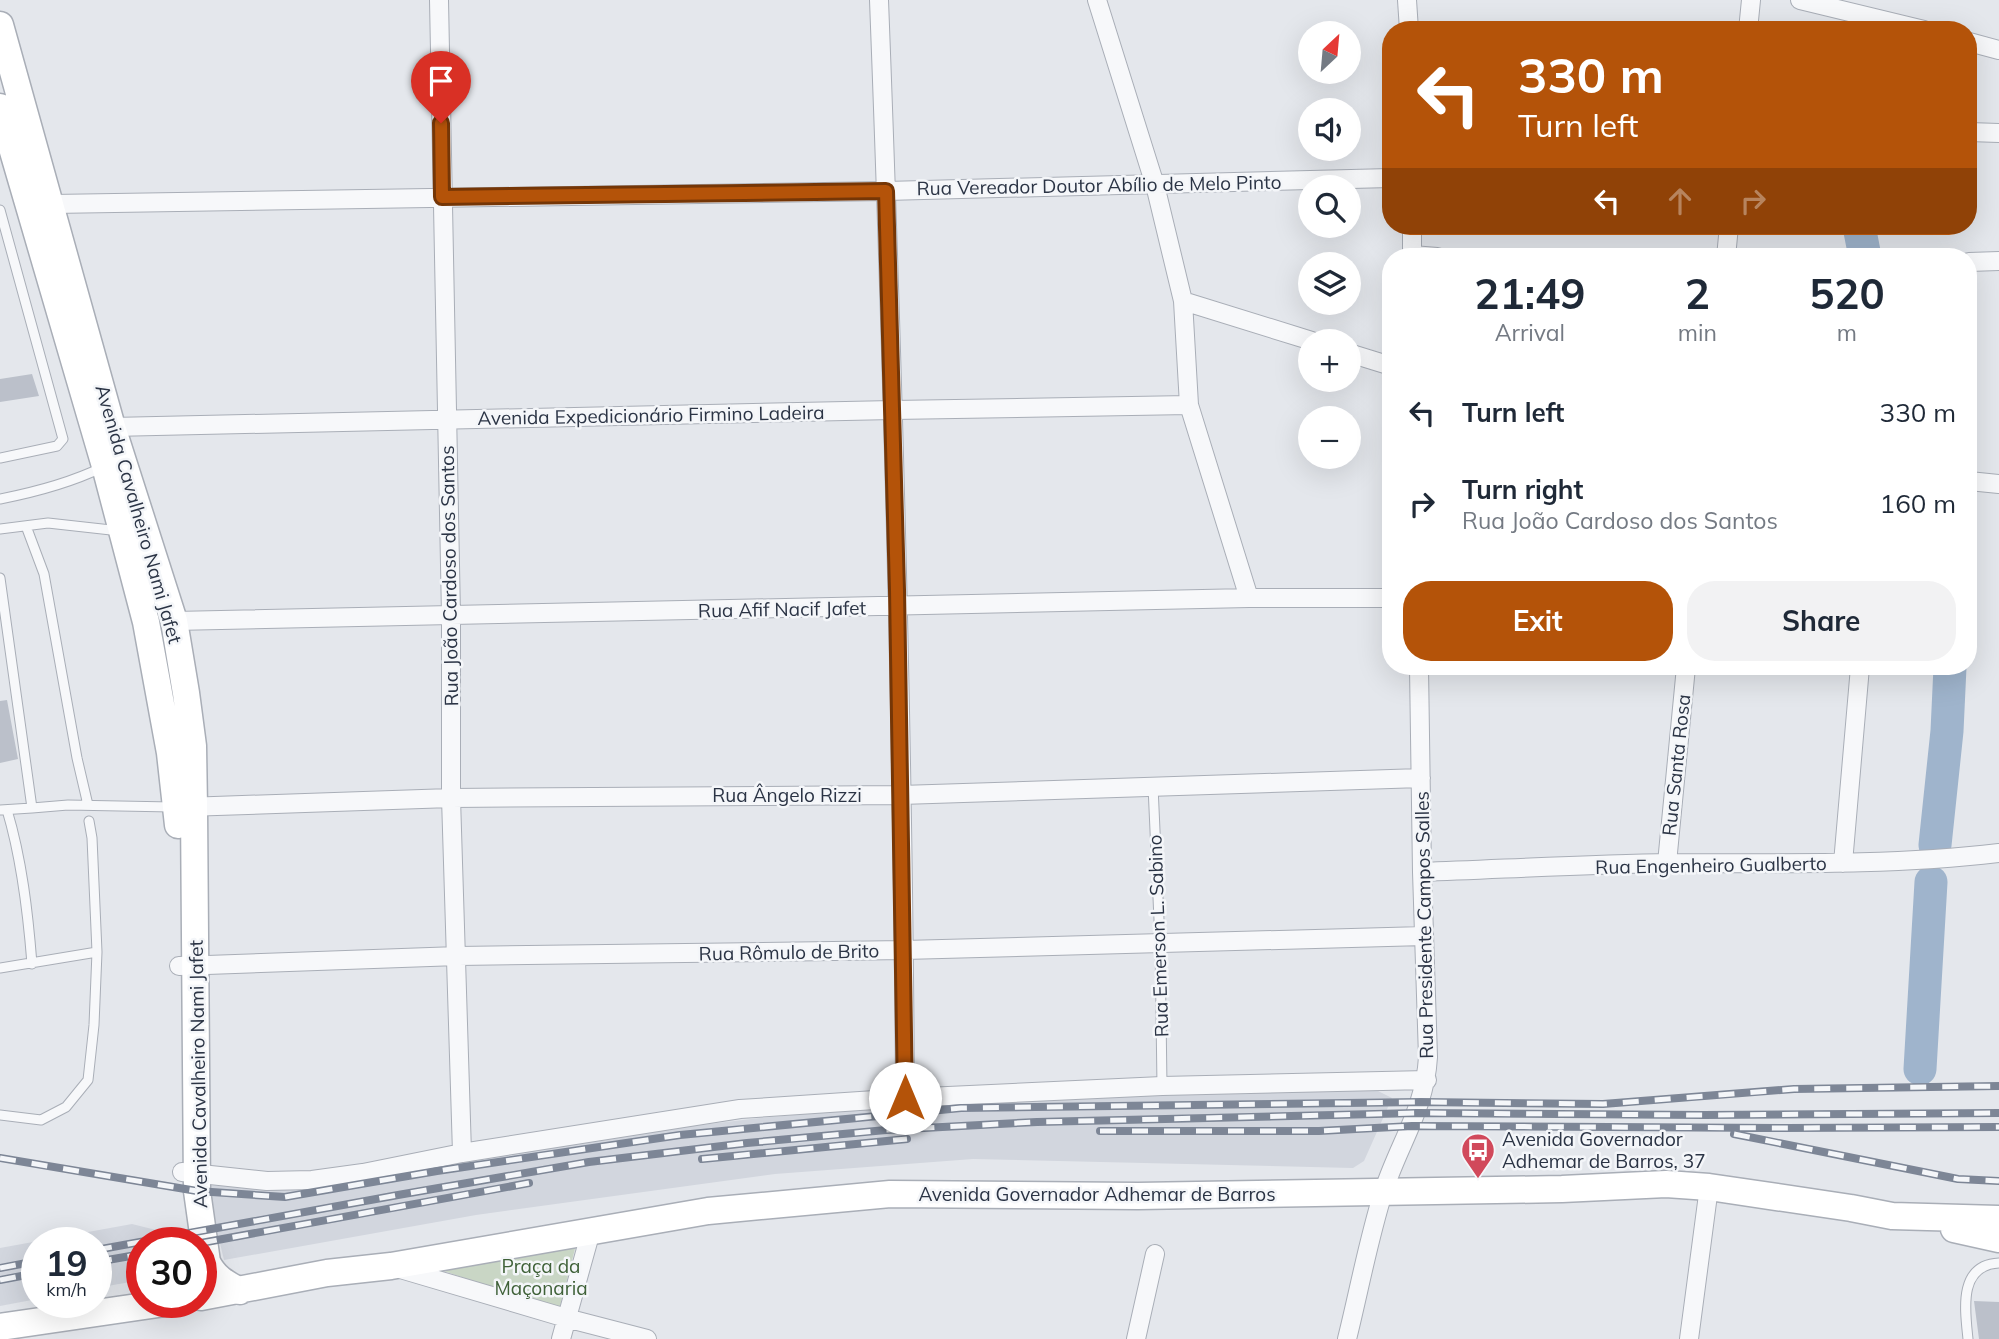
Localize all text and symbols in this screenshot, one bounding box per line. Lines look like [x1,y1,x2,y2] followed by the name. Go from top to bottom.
[1298,21,1362,84] north arrow
[1298,21,1361,469] map controls
[1518,44,1664,105] text: 330 m
[1403,49,1494,140] icon: left
[411,51,471,123] pin
[422,62,460,100] icon: arrive
[1298,98,1361,161] button: sound
[1518,105,1638,145] text: Turn left
[916,170,1282,200] street label: Rua Vereador Doutor Abílio de Melo Pinto
[1298,175,1361,238] button: search
[1588,182,1626,220] icon: left
[1661,182,1699,220] icon: ahead
[1734,182,1772,220] icon: right
[1298,252,1361,315] button: layers
[1474,267,1585,320] text: 21:49
[1685,267,1710,320] text: 2
[1809,267,1885,320] text: 520
[1495,318,1565,347] text: Arrival
[1678,318,1717,347] text: min
[1837,318,1857,347] text: m
[1298,329,1361,392] button: +
[91,382,188,646] street label: Avenida Cavalheiro Nami Jafet
[1403,394,1441,432] icon: left
[1462,396,1564,429] text: Turn left
[1880,396,1956,429] text: 330 m
[477,400,825,430] street label: Avenida Expedicionário Firmino Ladeira
[1298,406,1361,469] button: −
[435,445,463,707] street label: Rua João Cardoso dos Santos
[1462,473,1583,506] text: Turn right
[1403,485,1441,523] icon: right
[1880,487,1956,520] text: 160 m
[1462,506,1778,535] text: Rua João Cardoso dos Santos
[1403,581,1673,661] button: Exit
[1687,581,1956,661] button: Share
[698,596,867,622] street label: Rua Afif Nacif Jafet
[1657,693,1695,837] street label: Rua Santa Rosa
[712,783,862,807] street label: Rua Ângelo Rizzi
[1410,791,1438,1059] street label: Rua Presidente Campos Salles
[1142,834,1174,1038] street label: Rua Emerson L. Sabino
[1595,851,1827,879] street label: Rua Engenheiro Gualberto
[698,938,880,966] street label: Rua Rômulo de Brito
[184,939,212,1208] street label: Avenida Cavalheiro Nami Jafet
[868,1061,942,1135] position arrow
[1502,1127,1706,1173] place label: Avenida Governador Adhemar de Barros, 37
[1459,1131,1497,1180] bus stop icon: Avenida Governador Adhemar de Barros, 37
[918,1182,1276,1206] street label: Avenida Governador Adhemar de Barros
[126,1227,217,1318] speed limit sign: 30
[45,1241,88,1285] text: 19
[494,1254,588,1300] park label: Praça da Maçonaria
[46,1278,87,1301] text: km/h

